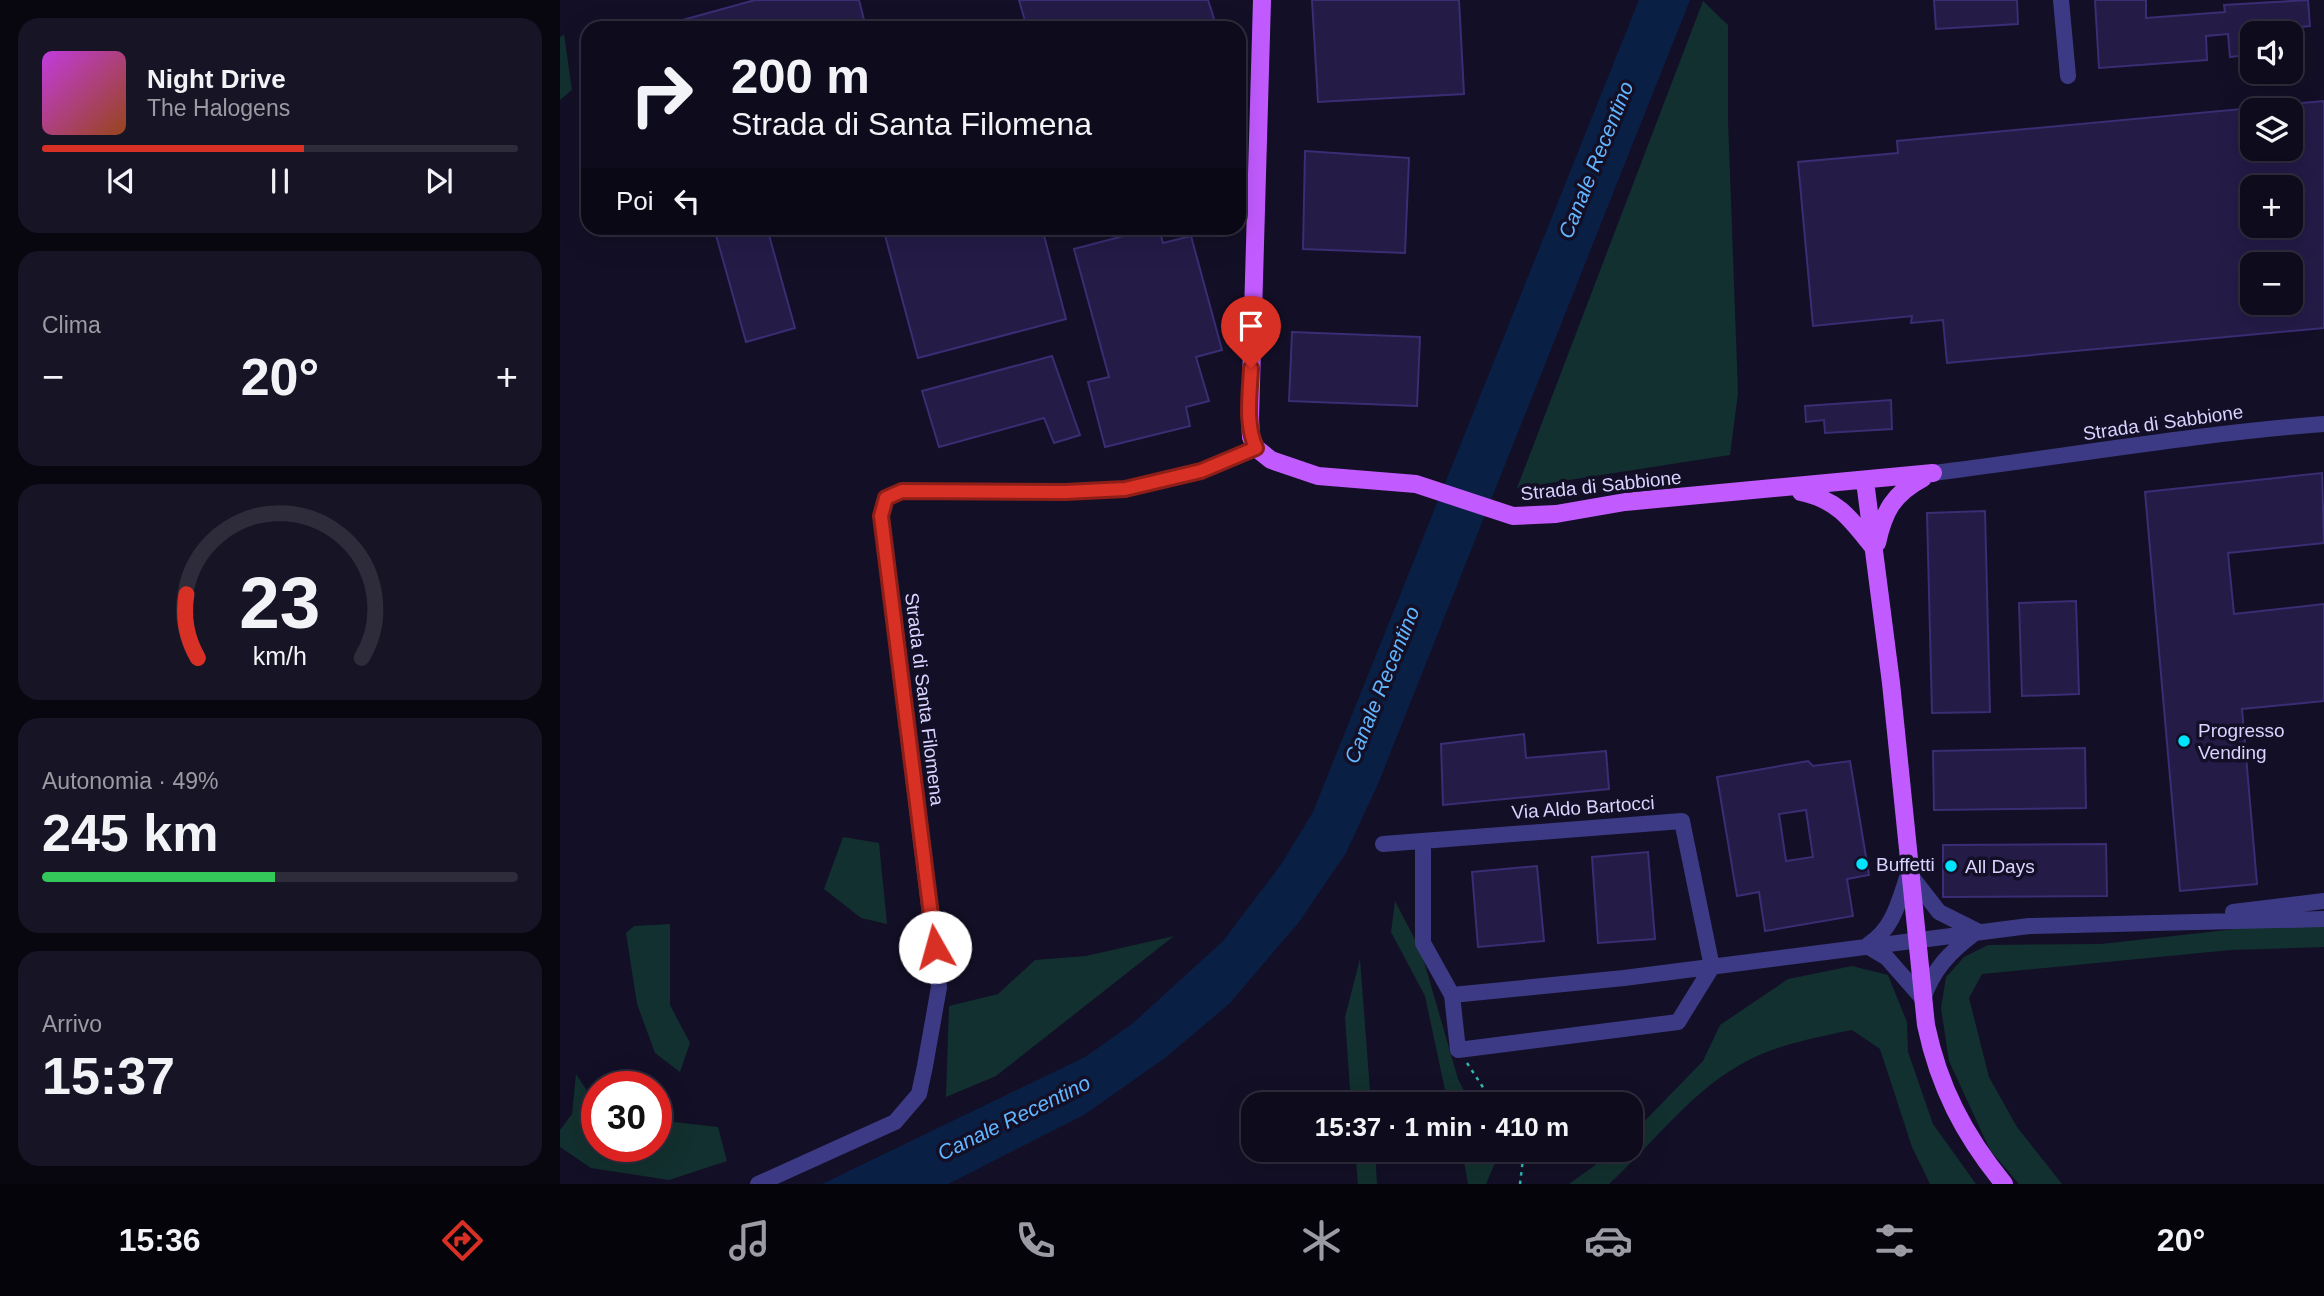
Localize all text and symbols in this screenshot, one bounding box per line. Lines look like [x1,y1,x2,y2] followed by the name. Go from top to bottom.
[2240,21,2303,315] map controls
[2240,21,2303,84] button: sound
[616,49,707,140] icon: right
[731,49,870,103] text: 200 m
[147,64,286,94] text: Night Drive
[1554,78,1638,242] water label: Canale Recentino
[147,95,290,121] text: The Halogens
[2240,98,2303,161] button: layers
[731,106,1092,142] text: Strada di Santa Filomena
[102,162,140,200] icon: previous
[261,162,299,200] icon: pause
[420,162,458,200] icon: next
[2240,175,2303,238] button: +
[668,182,706,220] icon: left
[616,186,654,216] text: Poi
[2240,252,2303,315] button: −
[1221,296,1281,368] pin
[1232,307,1270,345] icon: arrive
[42,312,101,338] text: Clima
[241,348,319,406] text: 20°
[42,356,64,398] text: −
[496,356,518,398] text: +
[2082,401,2245,444] street label: Strada di Sabbione
[1520,467,1683,504] street label: Strada di Sabbione
[240,562,320,643] text: 23
[901,591,948,807] street label: Strada di Santa Filomena
[1340,603,1424,767] water label: Canale Recentino
[253,642,307,670] text: km/h
[2198,720,2285,763] place label: Progresso Vending
[2176,733,2192,749] marker: Progresso Vending
[42,768,218,794] text: Autonomia · 49%
[1511,792,1655,823] street label: Via Aldo Bartocci
[42,804,218,862] text: 245 km
[1876,854,1935,875] place label: Buffetti
[1854,856,1870,872] marker: Buffetti
[1965,856,2035,877] place label: All Days
[1943,858,1959,874] marker: All Days
[898,910,972,984] position arrow
[42,1011,102,1037] text: Arrivo
[42,1047,175,1105] text: 15:37
[934,1070,1094,1164] water label: Canale Recentino
[581,1071,672,1162] speed limit sign: 30
[1315,1112,1569,1142] text: 15:37 · 1 min · 410 m
[438,1216,487,1265] icon: directions
[725,1216,774,1265] icon: music
[1011,1216,1060,1265] icon: phone
[1297,1216,1346,1265] icon: climate
[1584,1216,1633,1265] icon: car
[1870,1216,1919,1265] icon: filters
[119,1222,201,1258] text: 15:36
[2157,1222,2205,1258] text: 20°

